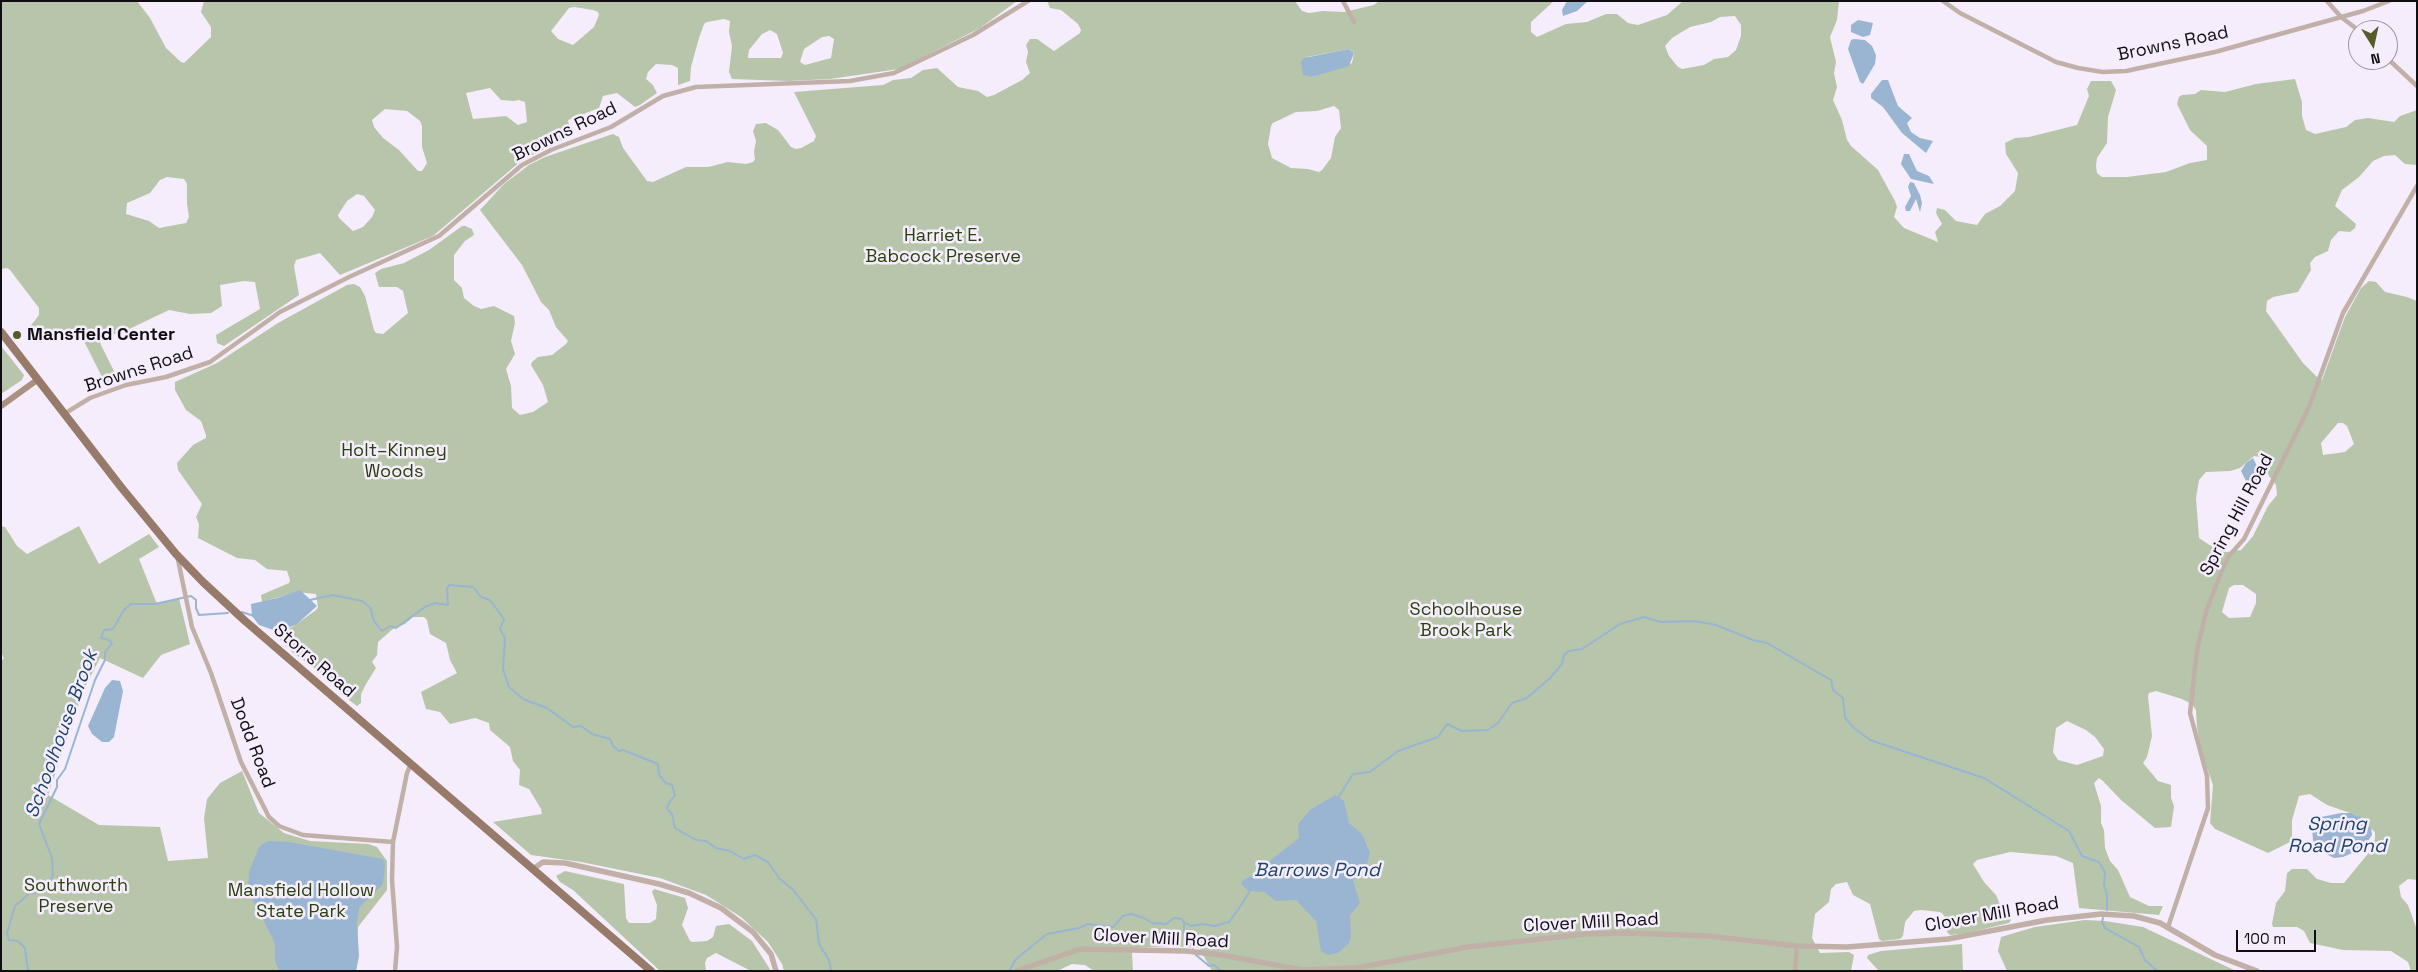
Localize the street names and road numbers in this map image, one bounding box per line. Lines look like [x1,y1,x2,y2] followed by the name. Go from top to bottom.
[2115,22,2231,66] street label: Browns Road
[509,98,621,166] street label: Browns Road
[82,342,196,398] street label: Browns Road
[2196,450,2278,580] street label: Spring Hill Road
[268,619,360,703] street label: Storrs Road
[225,695,279,791] street label: Dodd Road
[1923,893,2061,937] street label: Clover Mill Road
[1523,909,1659,937] street label: Clover Mill Road
[1093,925,1229,953] street label: Clover Mill Road

